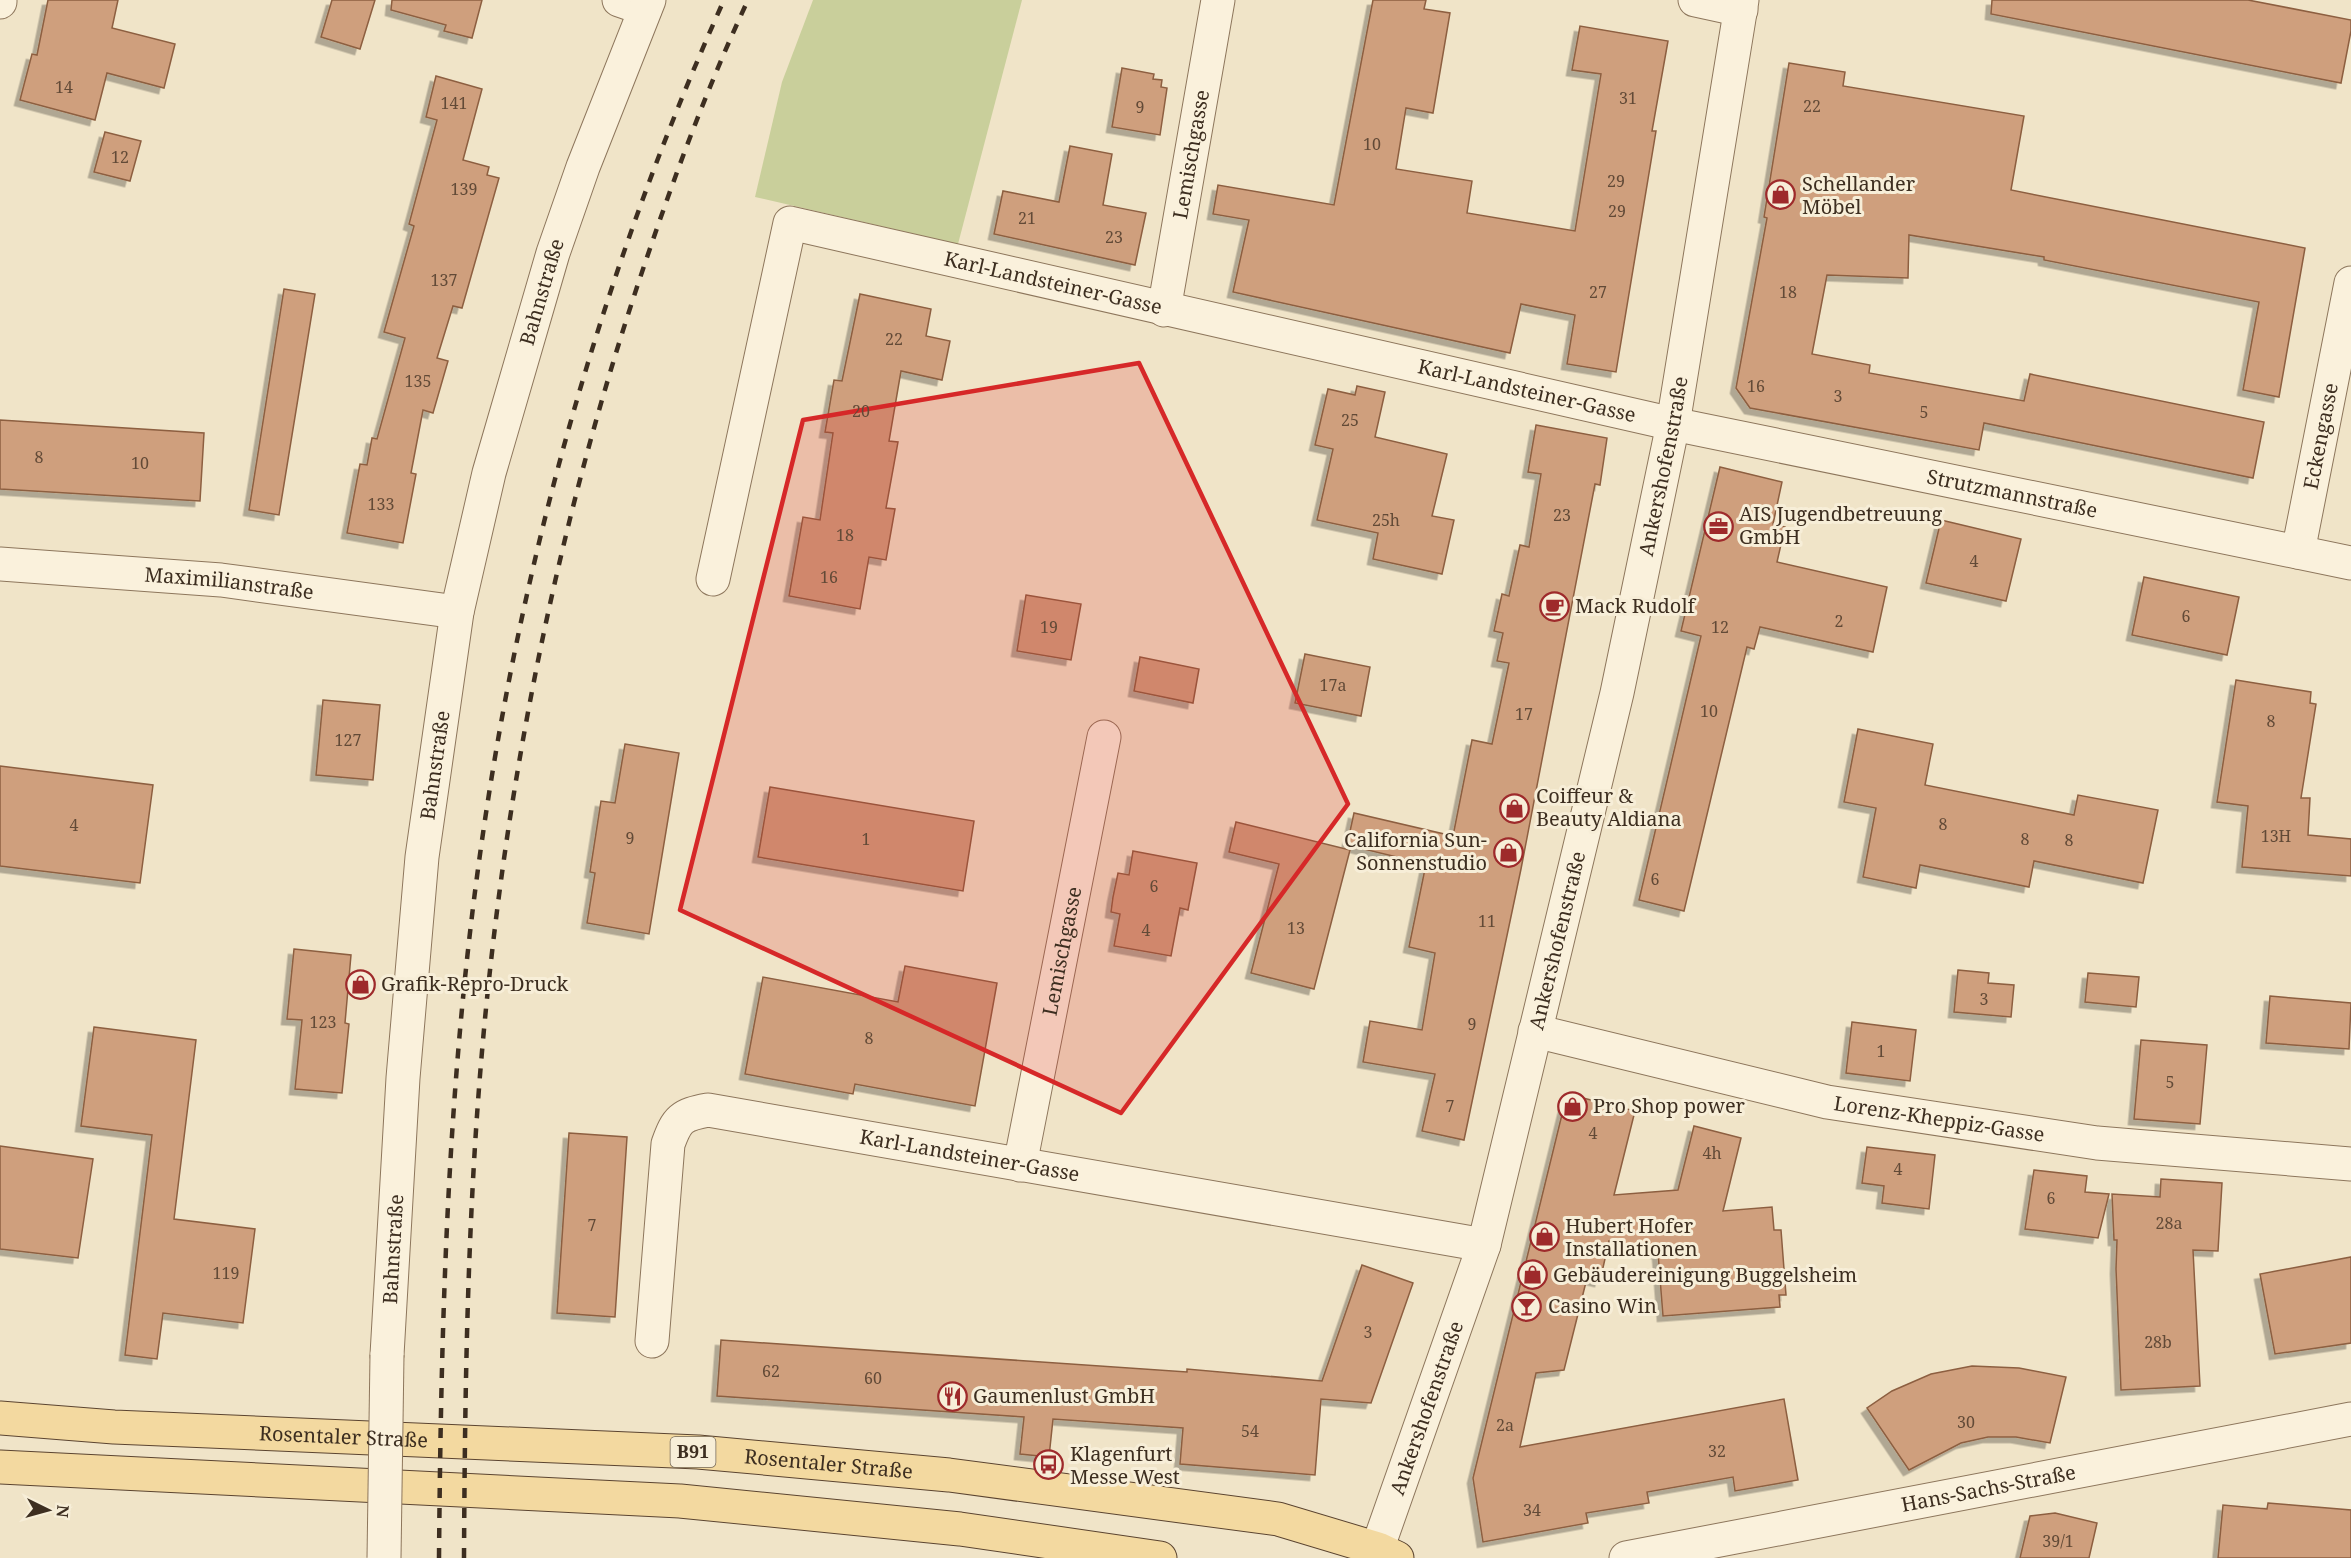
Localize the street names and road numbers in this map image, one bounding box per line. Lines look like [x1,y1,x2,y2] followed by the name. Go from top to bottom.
[1166,87,1215,221] street label: Lemischgasse
[513,235,570,348] street label: Bahnstraße
[942,245,1165,320] street label: Karl-Landsteiner-Gasse
[1415,352,1639,428] street label: Karl-Landsteiner-Gasse
[1632,374,1694,559] street label: Ankershofenstraße
[2297,381,2344,492] street label: Eckengasse
[1925,462,2100,524] street label: Strutzmannstraße
[144,561,316,605] street label: Maximilianstraße
[413,709,456,821] street label: Bahnstraße
[1522,848,1591,1032] street label: Ankershofenstraße
[1036,884,1087,1018] street label: Lemischgasse
[1832,1089,2046,1148] street label: Lorenz-Kheppiz-Gasse
[858,1123,1082,1187] street label: Karl-Landsteiner-Gasse
[376,1193,409,1305] street label: Bahnstraße
[1383,1317,1469,1499] street label: Ankershofenstraße
[258,1419,428,1453] street label: Rosentaler Straße
[670,1437,716,1467] road number: B91
[743,1442,914,1485] street label: Rosentaler Straße
[1899,1458,2078,1518] street label: Hans-Sachs-Straße

